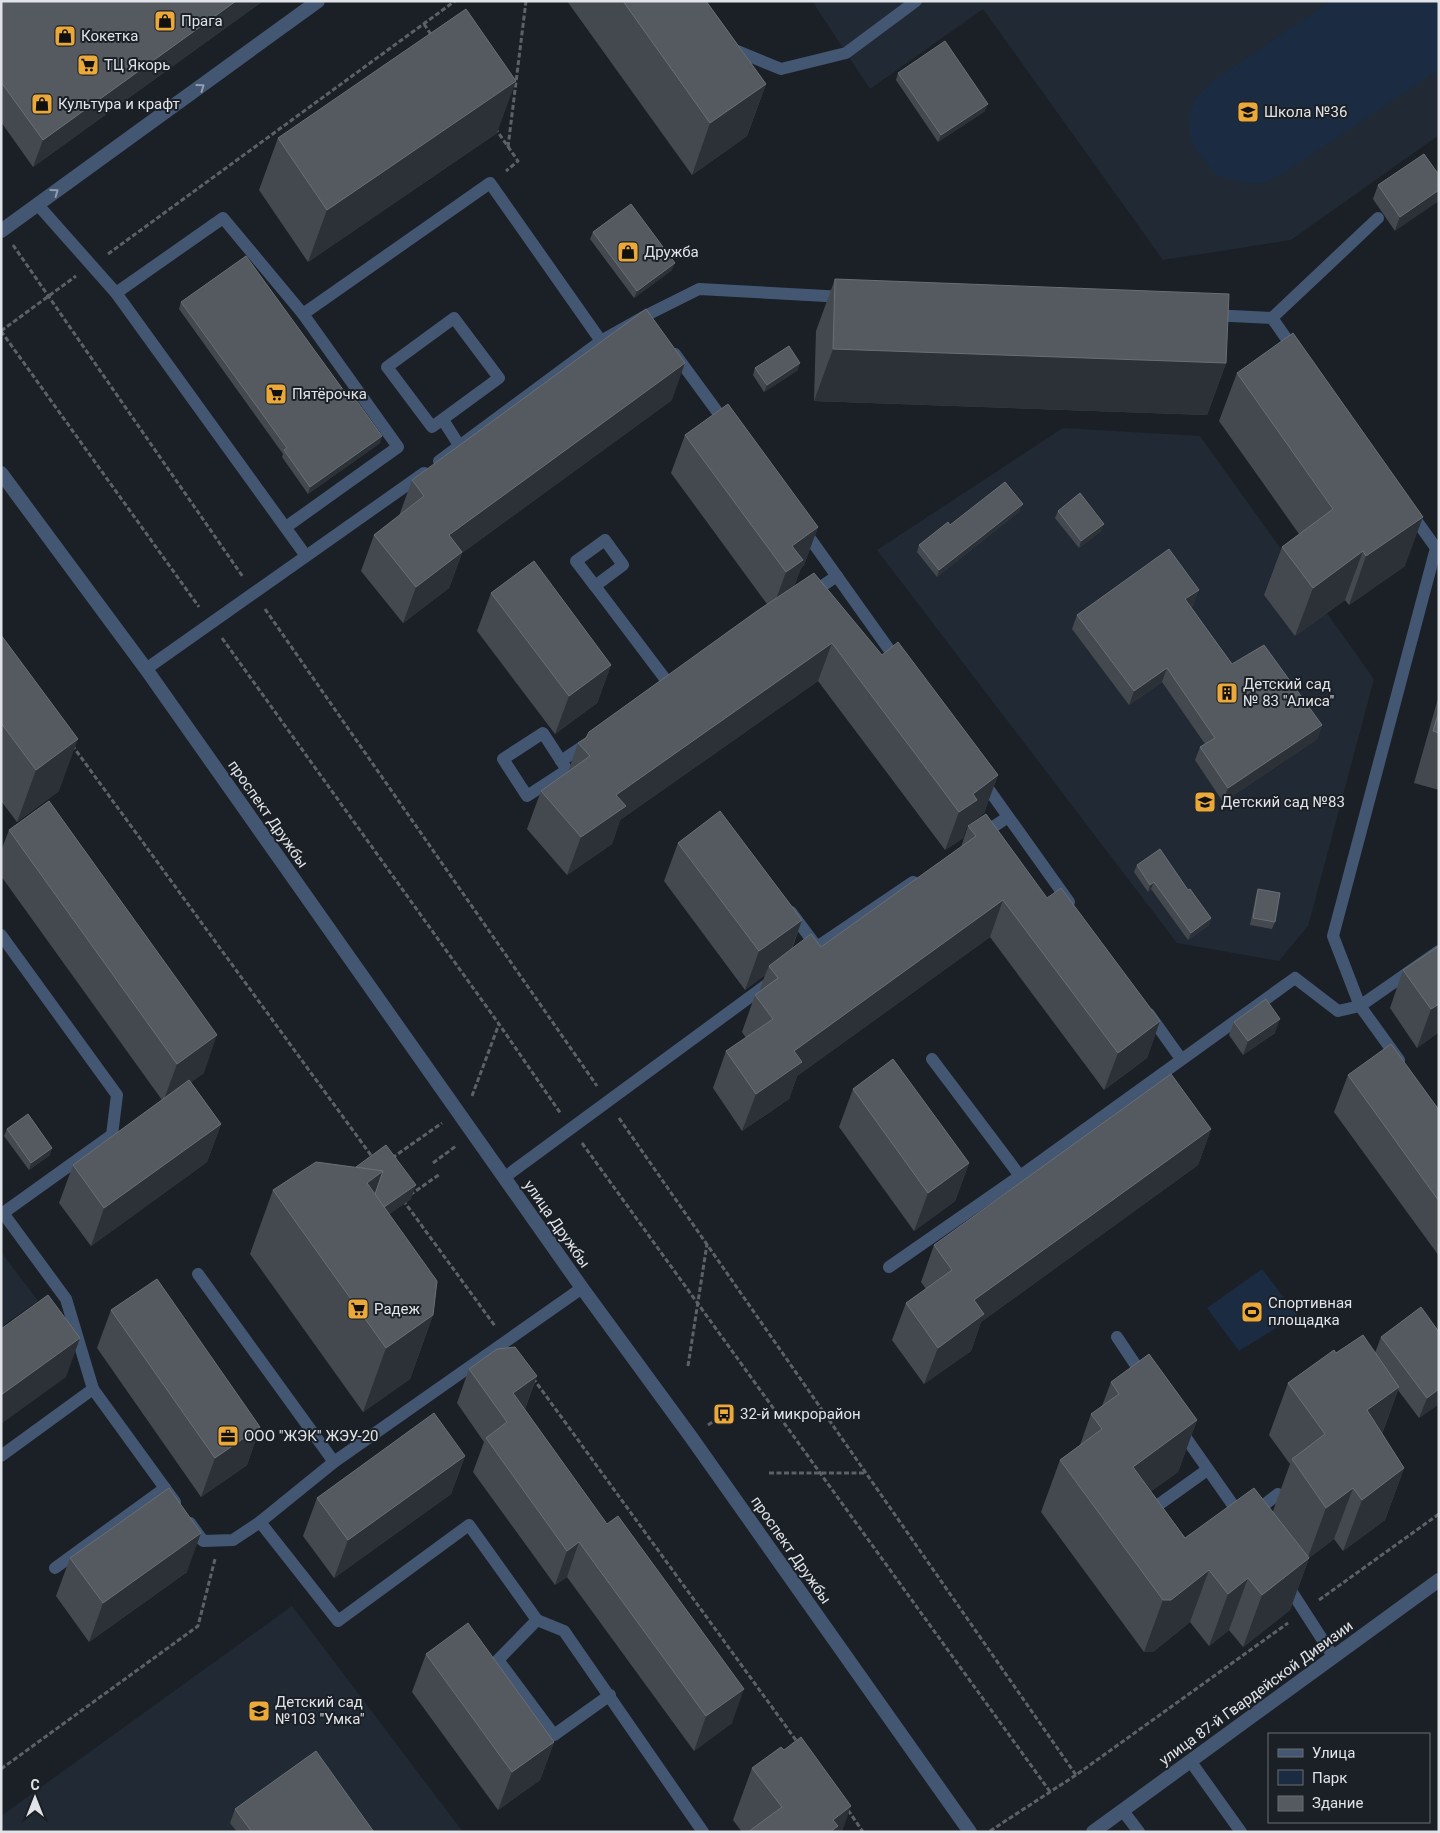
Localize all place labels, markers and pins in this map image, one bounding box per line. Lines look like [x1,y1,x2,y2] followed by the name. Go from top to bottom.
[153,9,177,33] shop icon: Прага
[181,12,223,30] place label: Прага
[53,24,77,48] shop icon: Кокетка
[81,27,138,45] place label: Кокетка
[76,53,100,77] supermarket icon: ТЦ Якорь
[104,56,170,74] place label: ТЦ Якорь
[30,92,54,116] shop icon: Культура и крафт
[58,95,180,113] place label: Культура и крафт
[1236,100,1260,124] school or university icon: Школа №36
[1264,103,1347,121] place label: Школа №36
[616,240,640,264] shop icon: Дружба
[644,243,699,261] place label: Дружба
[264,382,288,406] supermarket icon: Пятёрочка
[292,385,367,403] place label: Пятёрочка
[1243,675,1334,710] place label: Детский сад № 83 "Алиса"
[1215,681,1239,705] building icon: Детский сад № 83 "Алиса"
[1193,790,1217,814] school or university icon: Детский сад №83
[1221,793,1345,811] place label: Детский сад №83
[1268,1294,1352,1329] place label: Спортивная площадка
[346,1297,370,1321] supermarket icon: Радеж
[374,1300,421,1318] place label: Радеж
[1240,1300,1264,1324] sports icon: Спортивная площадка
[712,1402,736,1426] bus stop icon: 32-й микрорайон
[740,1405,861,1423] place label: 32-й микрорайон
[216,1424,240,1448] office icon: ООО "ЖЭК" ЖЭУ-20
[244,1427,379,1445] place label: ООО "ЖЭК" ЖЭУ-20
[275,1693,365,1728] place label: Детский сад №103 "Умка"
[247,1699,271,1723] school or university icon: Детский сад №103 "Умка"

